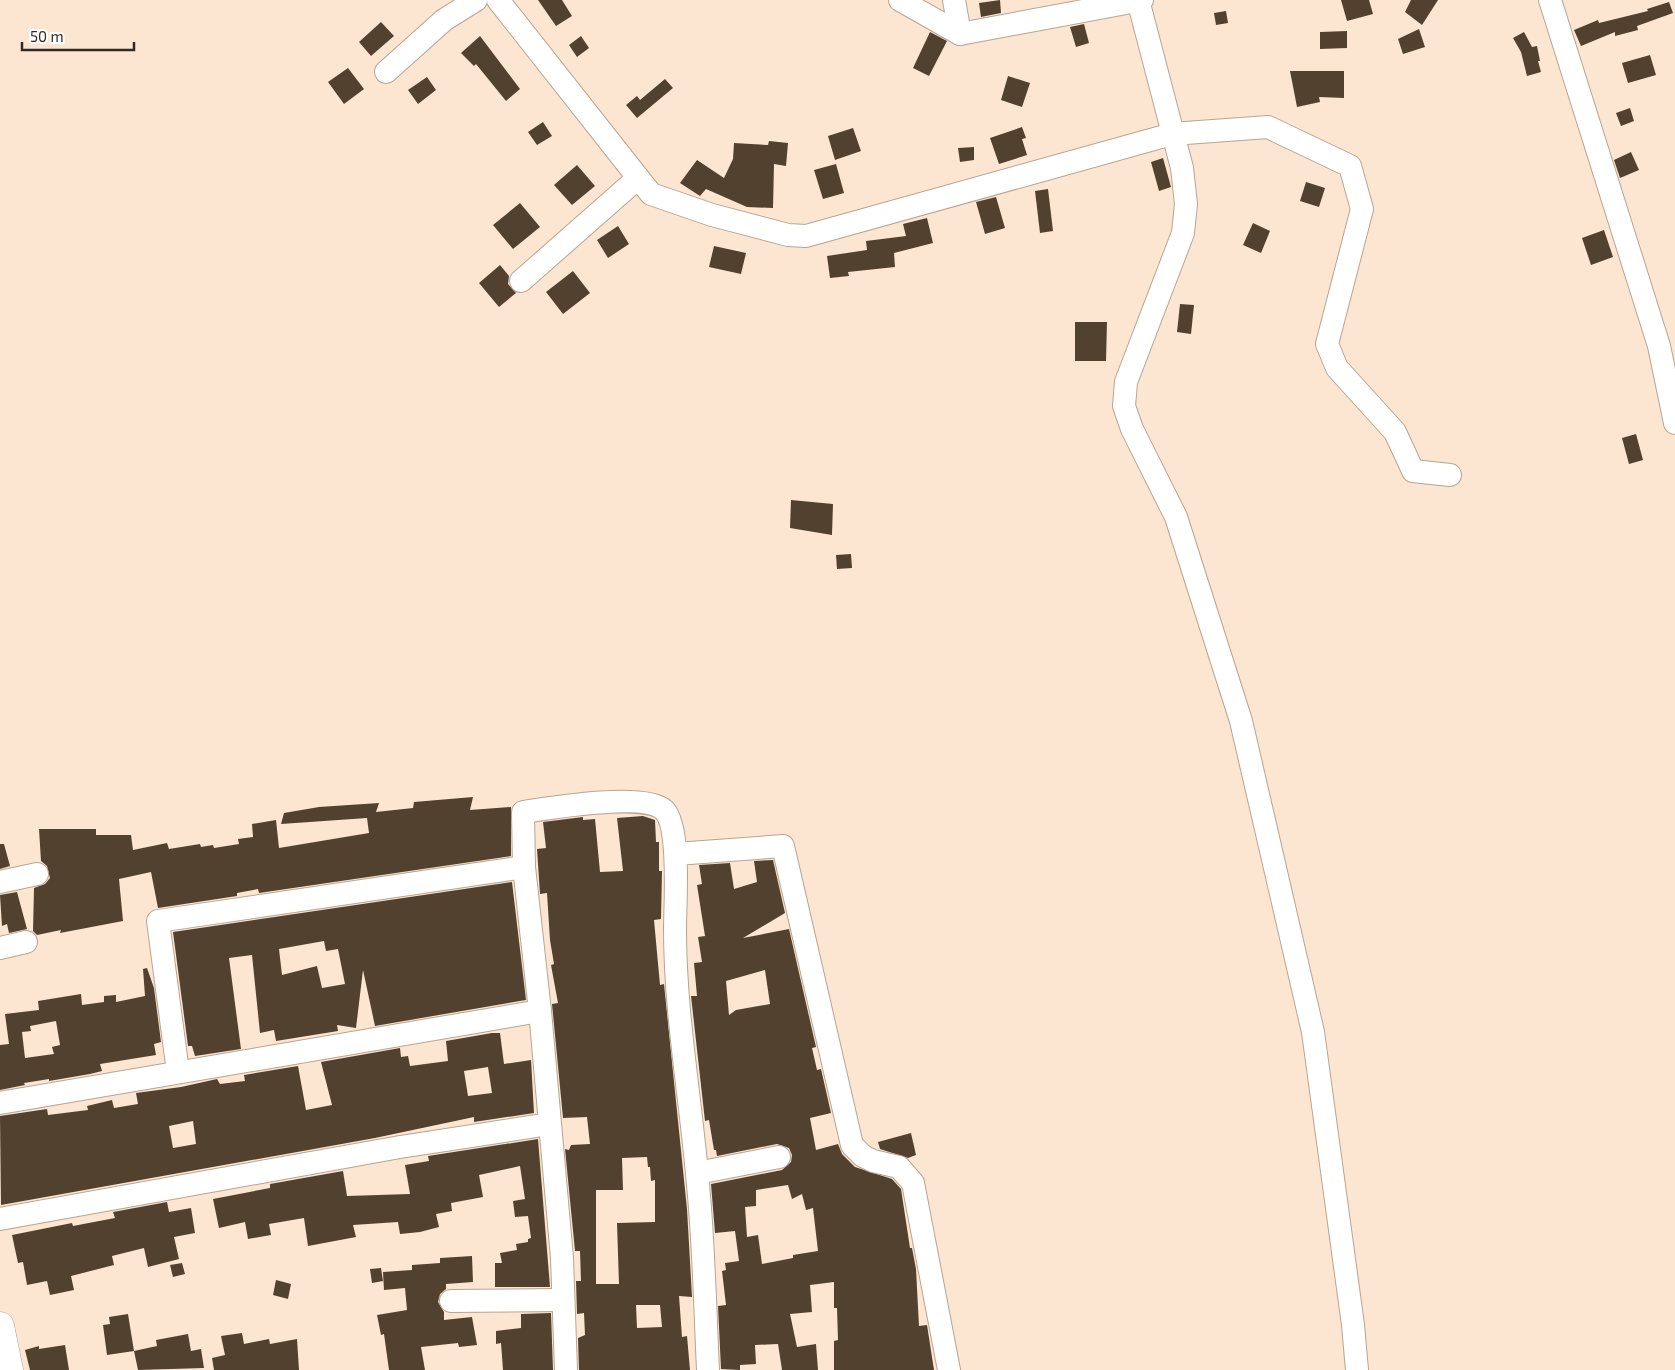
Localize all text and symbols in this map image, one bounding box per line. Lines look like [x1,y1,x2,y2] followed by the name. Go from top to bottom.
[22,20,135,52] scale bar
[30,27,64,45] text: 50 m

